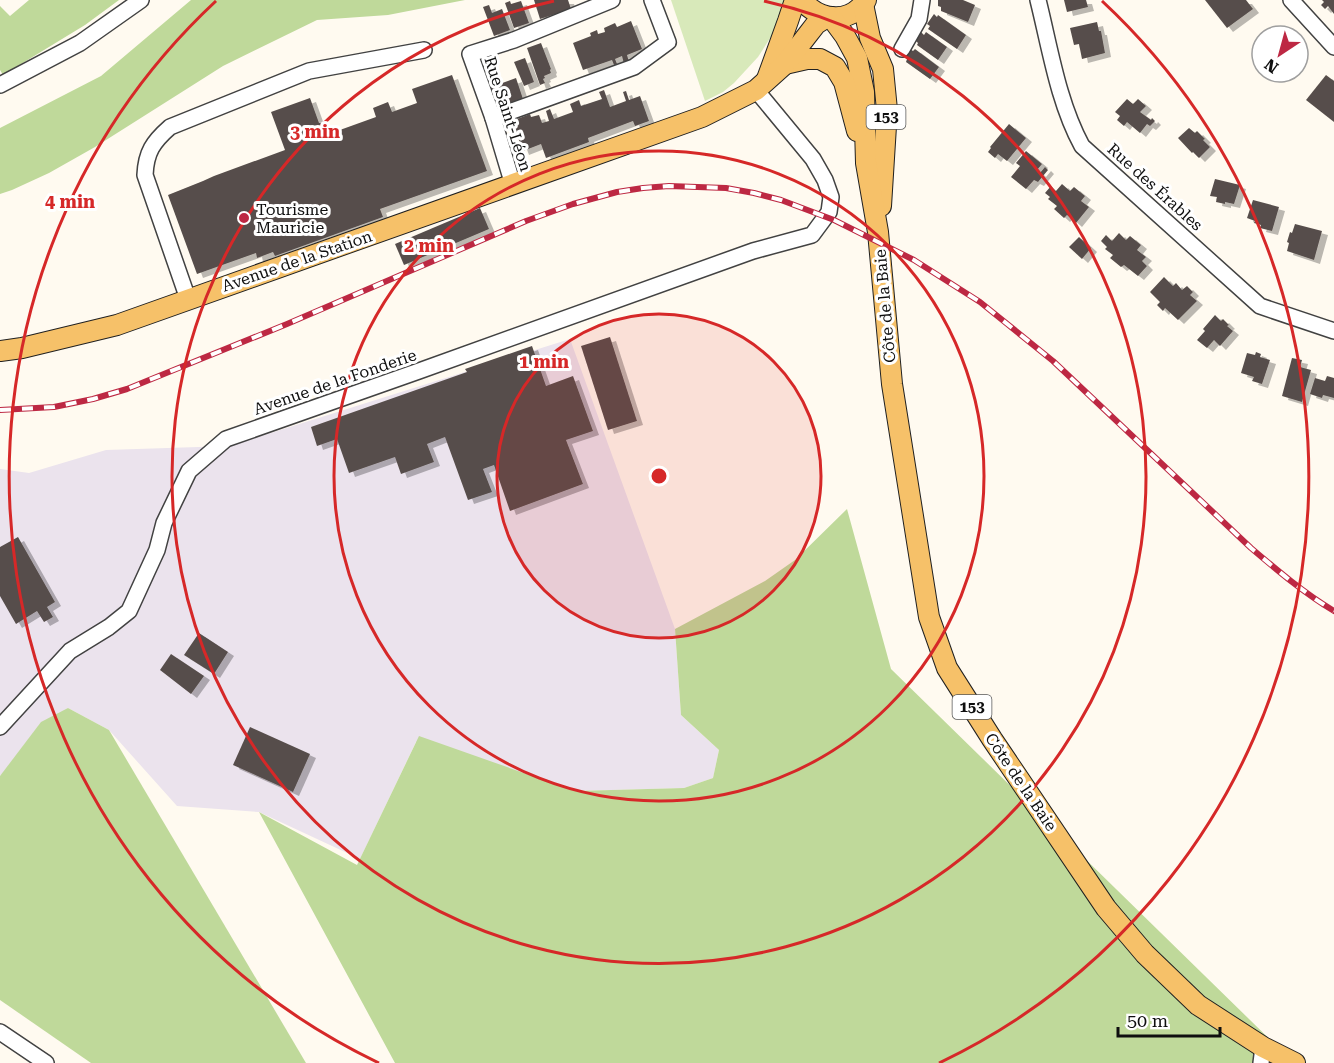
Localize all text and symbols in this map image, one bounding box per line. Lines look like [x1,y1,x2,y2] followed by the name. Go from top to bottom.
[1250,24,1310,84] north arrow
[480,54,536,174] street label: Rue Saint-Léon
[1261,54,1282,77] text: N
[866,105,906,129] road number: 153
[290,121,340,142] text: 3 min
[1104,139,1207,235] street label: Rue des Érables
[45,191,95,212] text: 4 min
[256,200,328,237] place label: Tourisme Mauricie
[237,211,251,225] marker: Tourisme Mauricie
[219,226,375,296] street label: Avenue de la Station
[404,235,454,256] text: 2 min
[871,248,899,364] street label: Côte de la Baie
[251,345,419,419] street label: Avenue de la Fonderie
[519,351,569,372] text: 1 min
[649,466,669,486] centre of rings
[952,695,992,719] road number: 153
[981,729,1061,835] street label: Côte de la Baie
[1118,1000,1220,1038] scale bar
[1127,1010,1168,1031] text: 50 m

